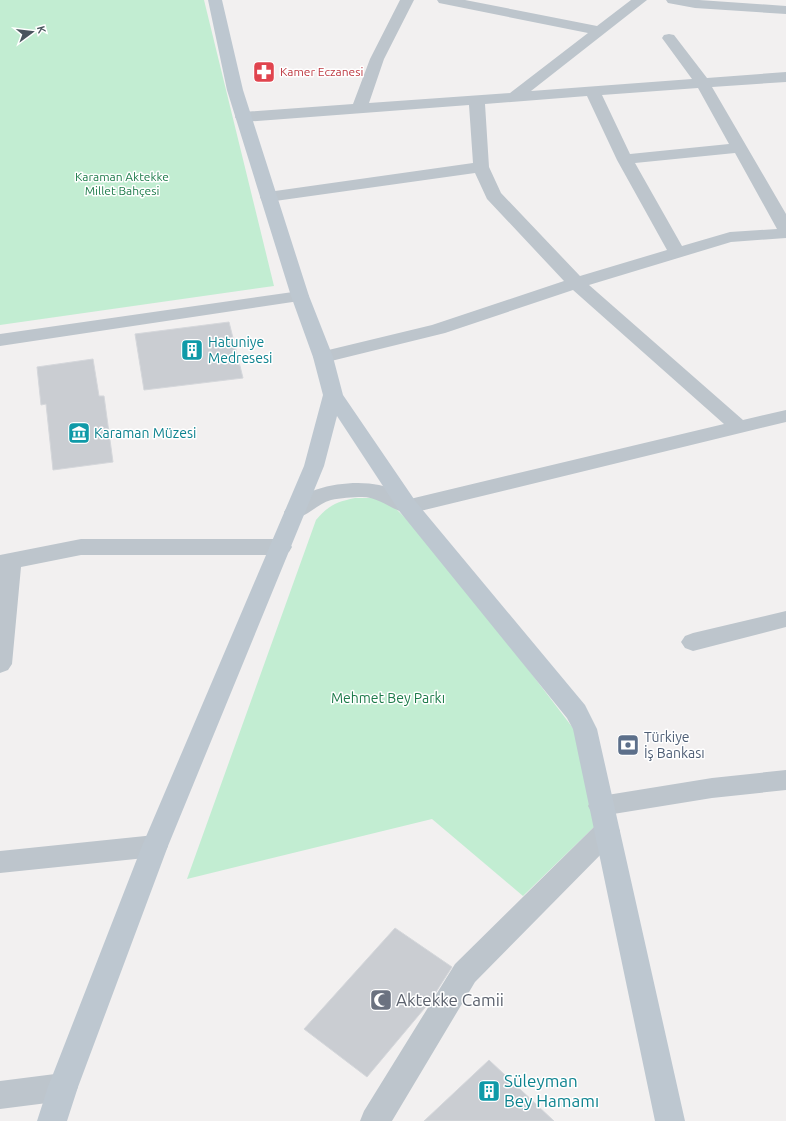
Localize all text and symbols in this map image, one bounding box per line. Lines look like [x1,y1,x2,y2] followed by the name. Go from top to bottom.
[12,12,52,52] north arrow
[35,24,49,35] text: K
[251,59,277,85] pharmacy icon: Kamer Eczanesi
[280,65,363,78] place label: Kamer Eczanesi
[75,170,169,197] park label: Karaman Aktekke Millet Bahçesi
[208,334,272,366] place label: Hatuniye Medresesi
[179,337,205,363] building icon: Hatuniye Medresesi
[66,420,92,446] museum icon: Karaman Müzesi
[94,425,196,441] place label: Karaman Müzesi
[331,690,445,706] park label: Mehmet Bey Parkı
[644,729,705,761] place label: Türkiye İş Bankası
[615,732,641,758] bank icon: Türkiye İş Bankası
[368,987,394,1013] mosque icon: Aktekke Camii
[396,990,504,1009] place label: Aktekke Camii
[504,1071,599,1110] place label: Süleyman Bey Hamamı
[476,1078,502,1104] building icon: Süleyman Bey Hamamı

